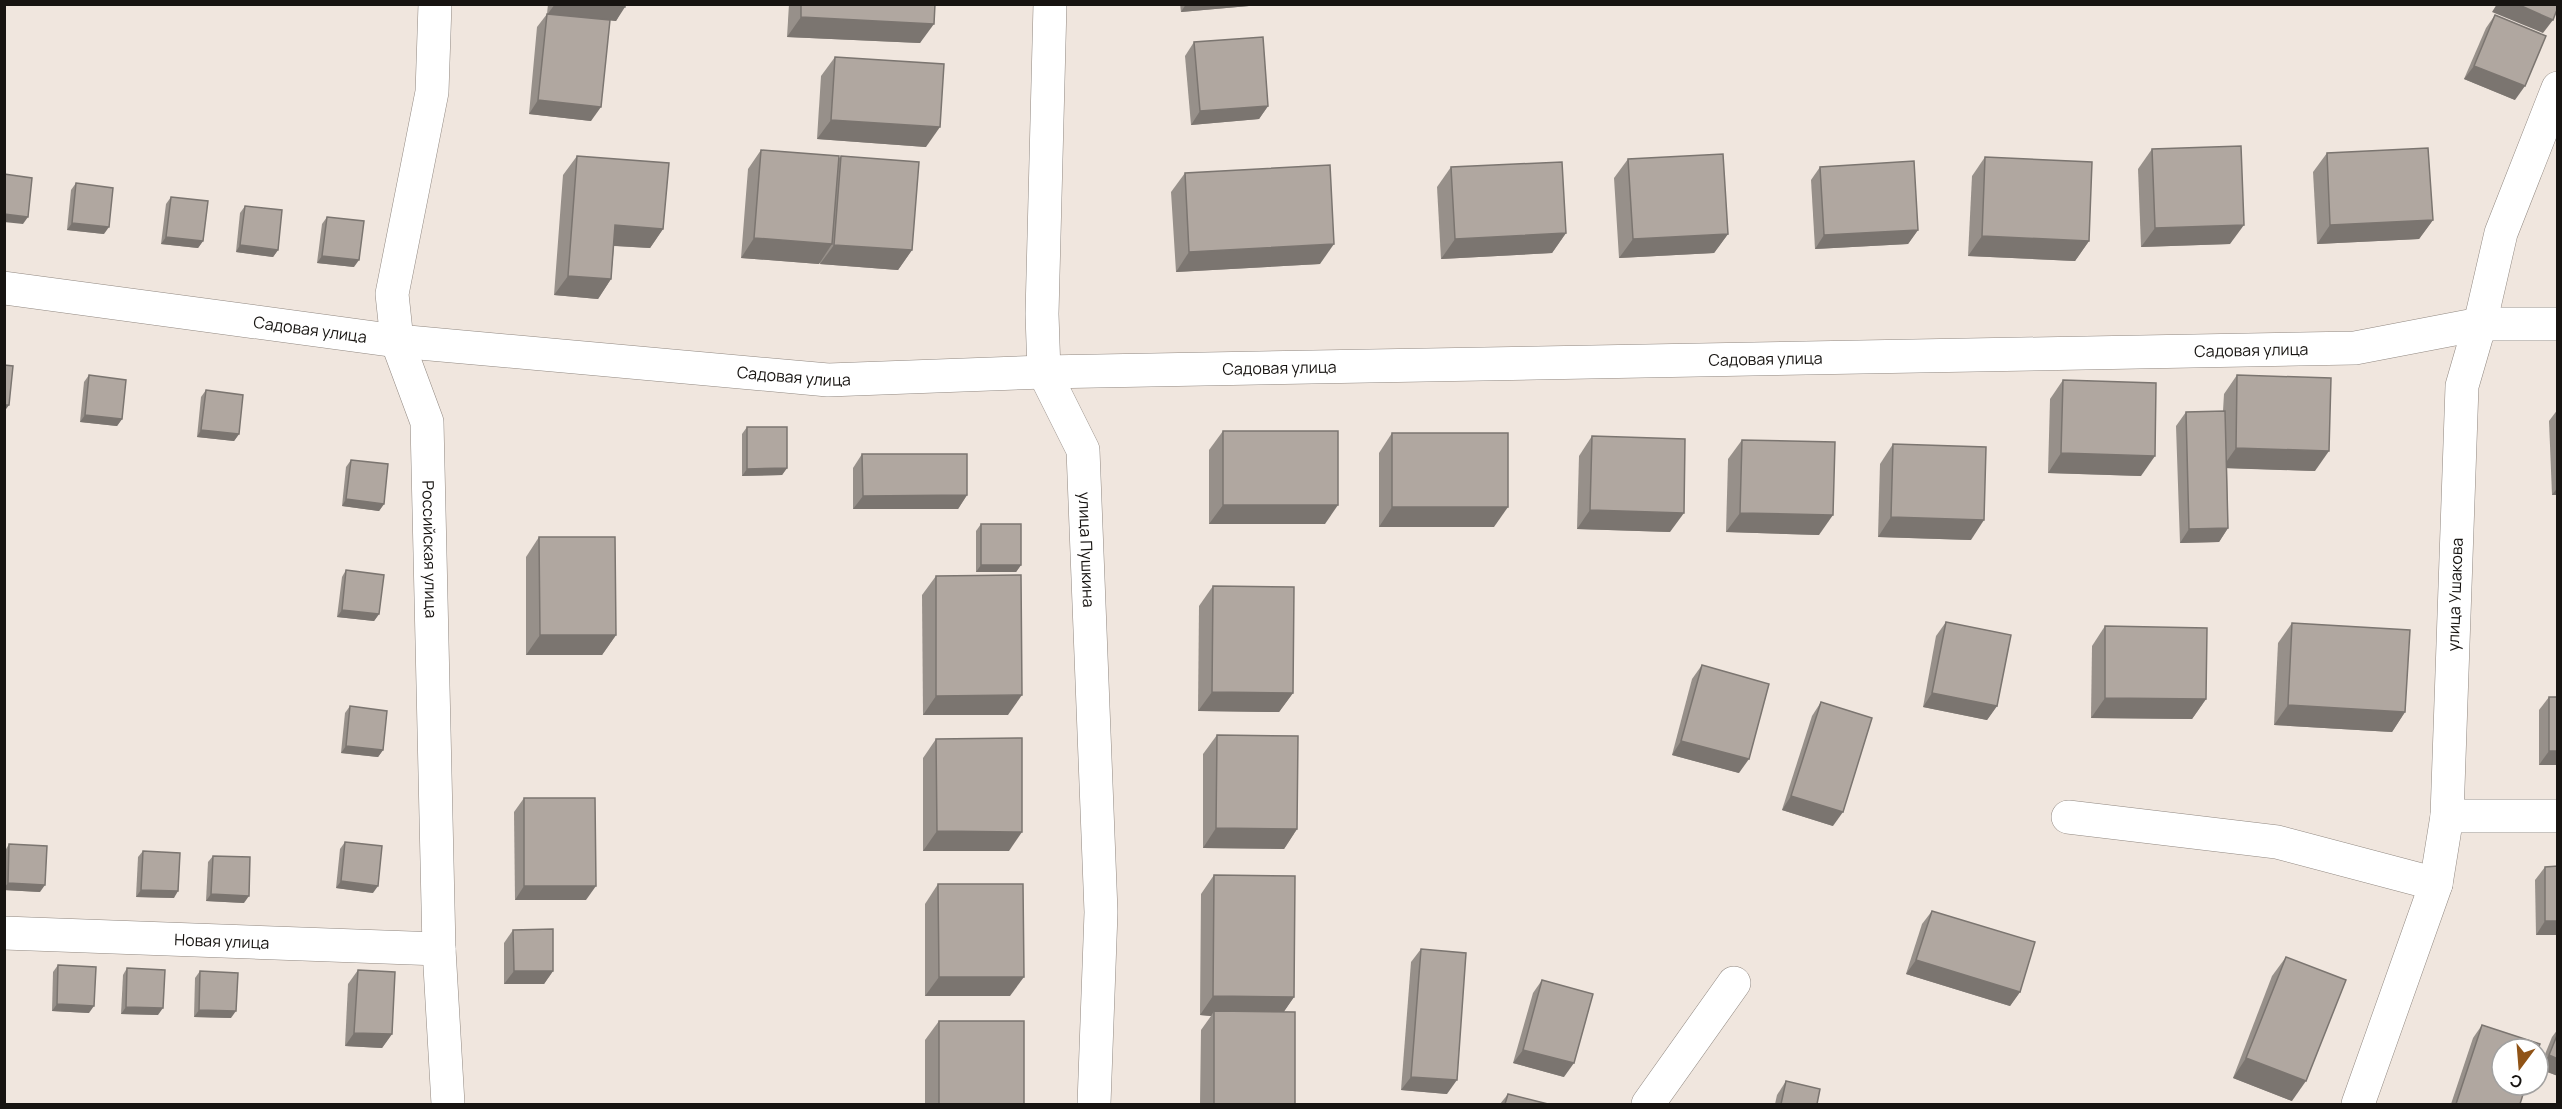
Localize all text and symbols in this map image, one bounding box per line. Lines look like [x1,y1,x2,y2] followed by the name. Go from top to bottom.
[252,311,368,348] street label: Садовая улица
[2194,338,2309,362] street label: Садовая улица
[1708,347,1823,371] street label: Садовая улица
[1222,356,1337,380] street label: Садовая улица
[736,361,851,391] street label: Садовая улица
[417,480,442,618] street label: Российская улица
[1074,491,1100,608] street label: улица Пушкина
[2442,537,2468,652] street label: улица Ушакова
[174,928,270,954] street label: Новая улица
[2490,1037,2550,1097] north arrow
[2507,1069,2525,1094] text: С

